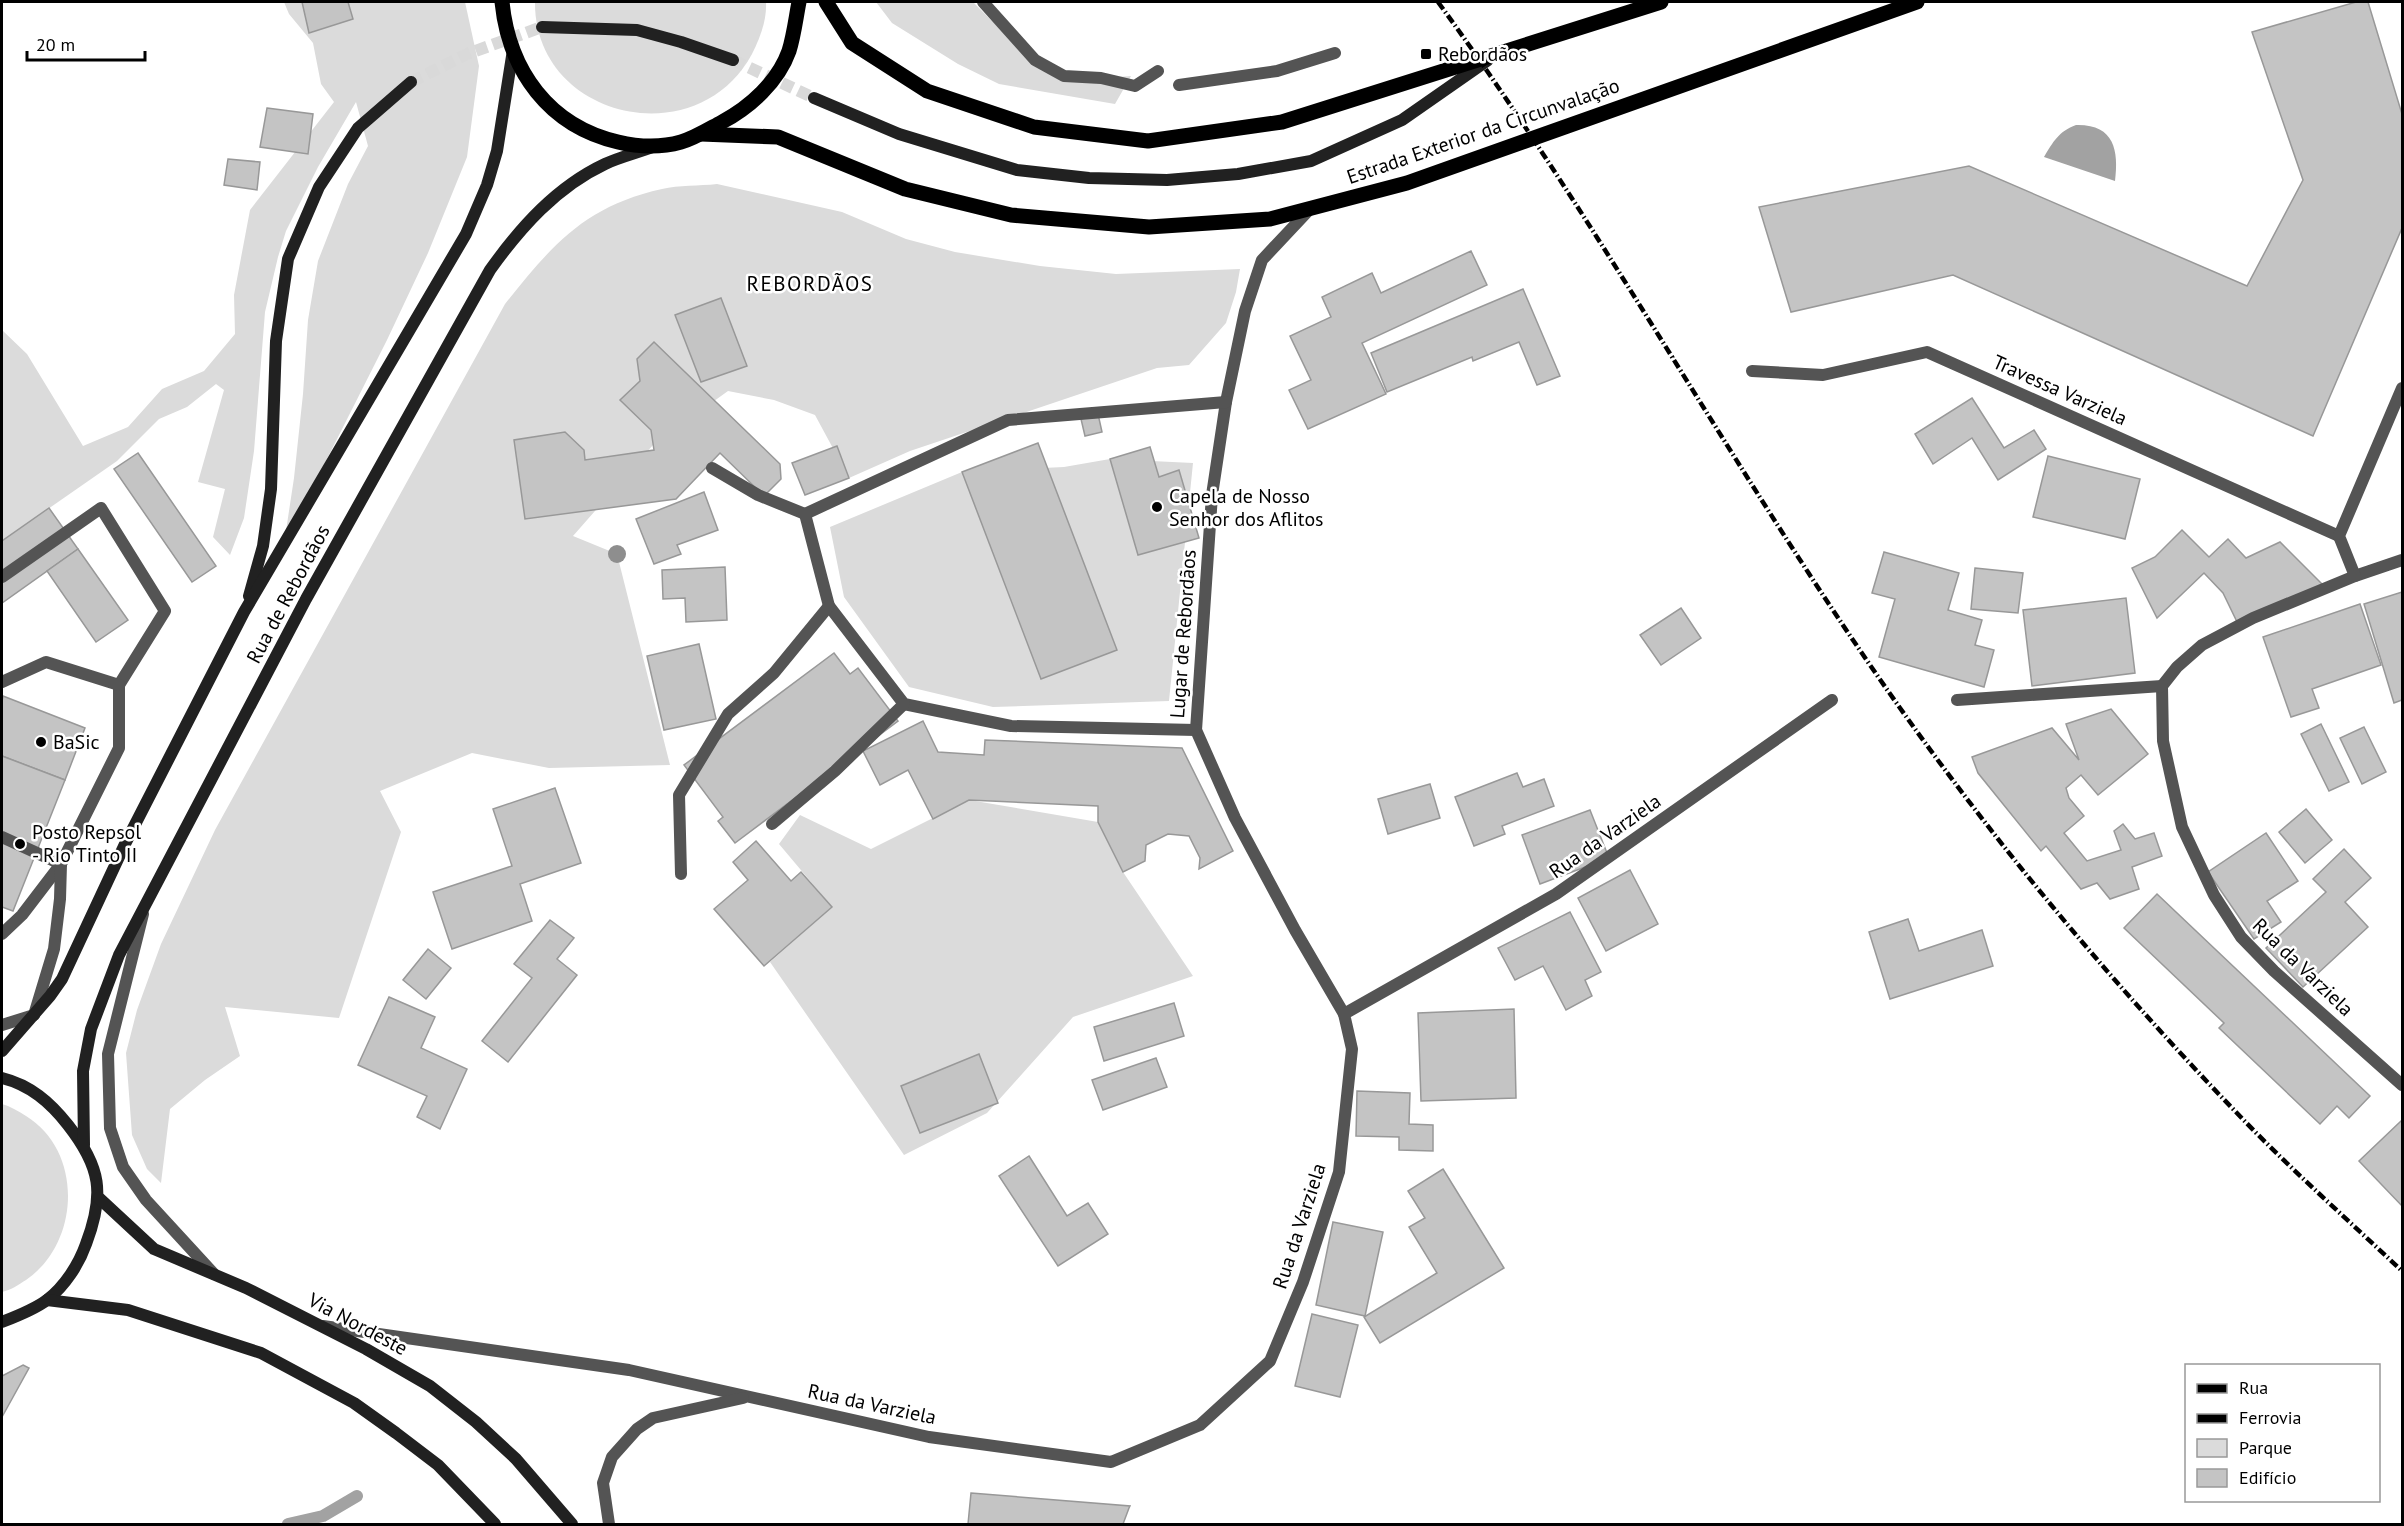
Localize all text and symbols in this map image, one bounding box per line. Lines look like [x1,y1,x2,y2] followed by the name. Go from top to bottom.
[27,24,146,62] scale bar
[36,33,75,56] text: 20 m
[1438,41,1527,67] place label: Rebordãos
[1419,47,1433,61] marker: Rebordãos
[1343,72,1623,190] street label: Estrada Exterior da Circunvalação
[747,270,873,297] district label: REBORDÃOS
[1989,349,2131,431] street label: Travessa Varziela
[1169,483,1324,532] place label: Capela de Nosso Senhor dos Aflitos
[1150,500,1164,514] marker: Capela de Nosso Senhor dos Aflitos
[241,520,335,668] street label: Rua de Rebordãos
[1164,549,1202,719] street label: Lugar de Rebordãos
[53,729,100,755] place label: BaSic
[34,735,48,749] marker: BaSic
[1544,788,1666,884] street label: Rua da Varziela
[32,819,141,868] place label: Posto Repsol - Rio Tinto II
[13,837,27,851] marker: Posto Repsol - Rio Tinto II
[2247,912,2359,1022] street label: Rua da Varziela
[1266,1160,1332,1292] street label: Rua da Varziela
[303,1286,412,1361] street label: Via Nordeste
[2185,1364,2380,1502] legend
[2239,1376,2268,1399] text: Rua
[805,1378,939,1430] street label: Rua da Varziela
[2239,1406,2302,1429] text: Ferrovia
[2239,1436,2292,1459] text: Parque
[2239,1466,2296,1489] text: Edifício

